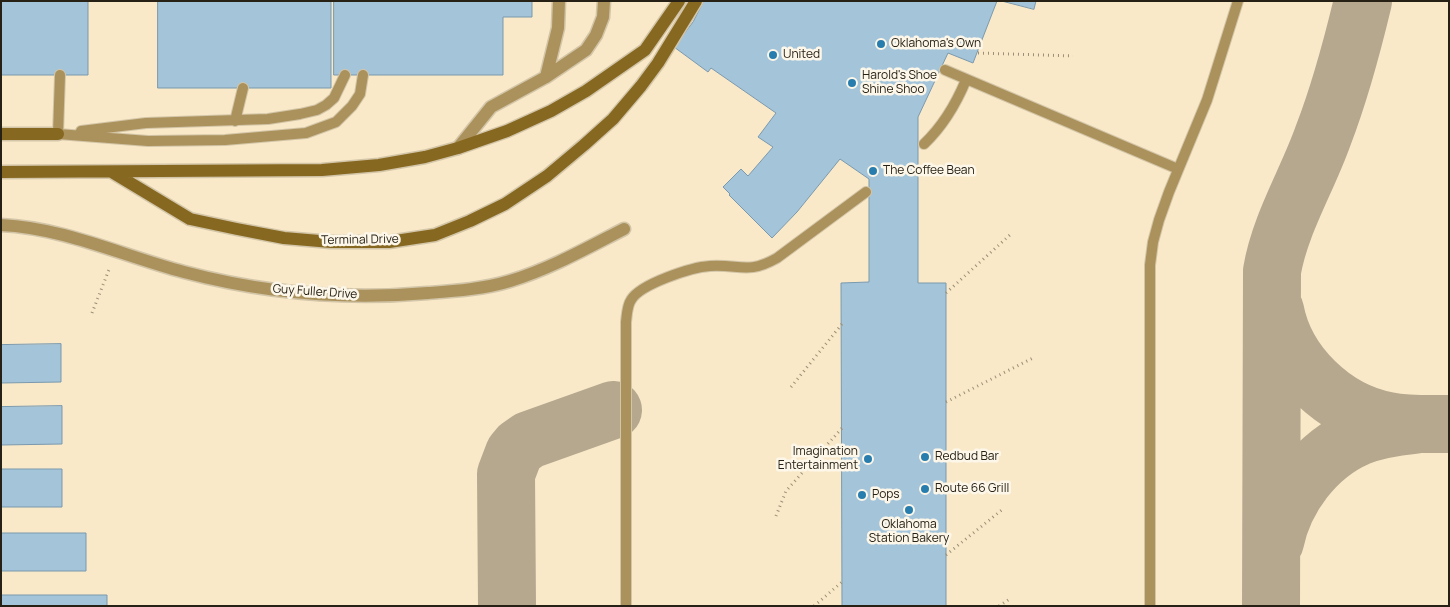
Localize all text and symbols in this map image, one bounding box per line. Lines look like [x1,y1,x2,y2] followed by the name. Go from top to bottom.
[891,37,981,51] place label: Oklahoma's Own
[875,38,887,50] marker: Oklahoma's Own
[783,48,820,62] place label: United
[767,49,779,61] marker: United
[862,69,937,97] place label: Harold's Shoe Shine Shoo
[846,77,858,89] marker: Harold's Shoe Shine Shoo
[883,164,975,178] place label: The Coffee Bean
[867,165,879,177] marker: The Coffee Bean
[321,232,399,248] street label: Terminal Drive
[272,282,358,302] street label: Guy Fuller Drive
[778,445,858,473] place label: Imagination Entertainment
[935,450,999,464] place label: Redbud Bar
[919,451,931,463] marker: Redbud Bar
[862,453,874,465] marker: Imagination Entertainment
[935,482,1009,496] place label: Route 66 Grill
[919,483,931,495] marker: Route 66 Grill
[872,488,900,502] place label: Pops
[856,489,868,501] marker: Pops
[903,504,915,516] marker: Oklahoma Station Bakery
[869,518,949,546] place label: Oklahoma Station Bakery

